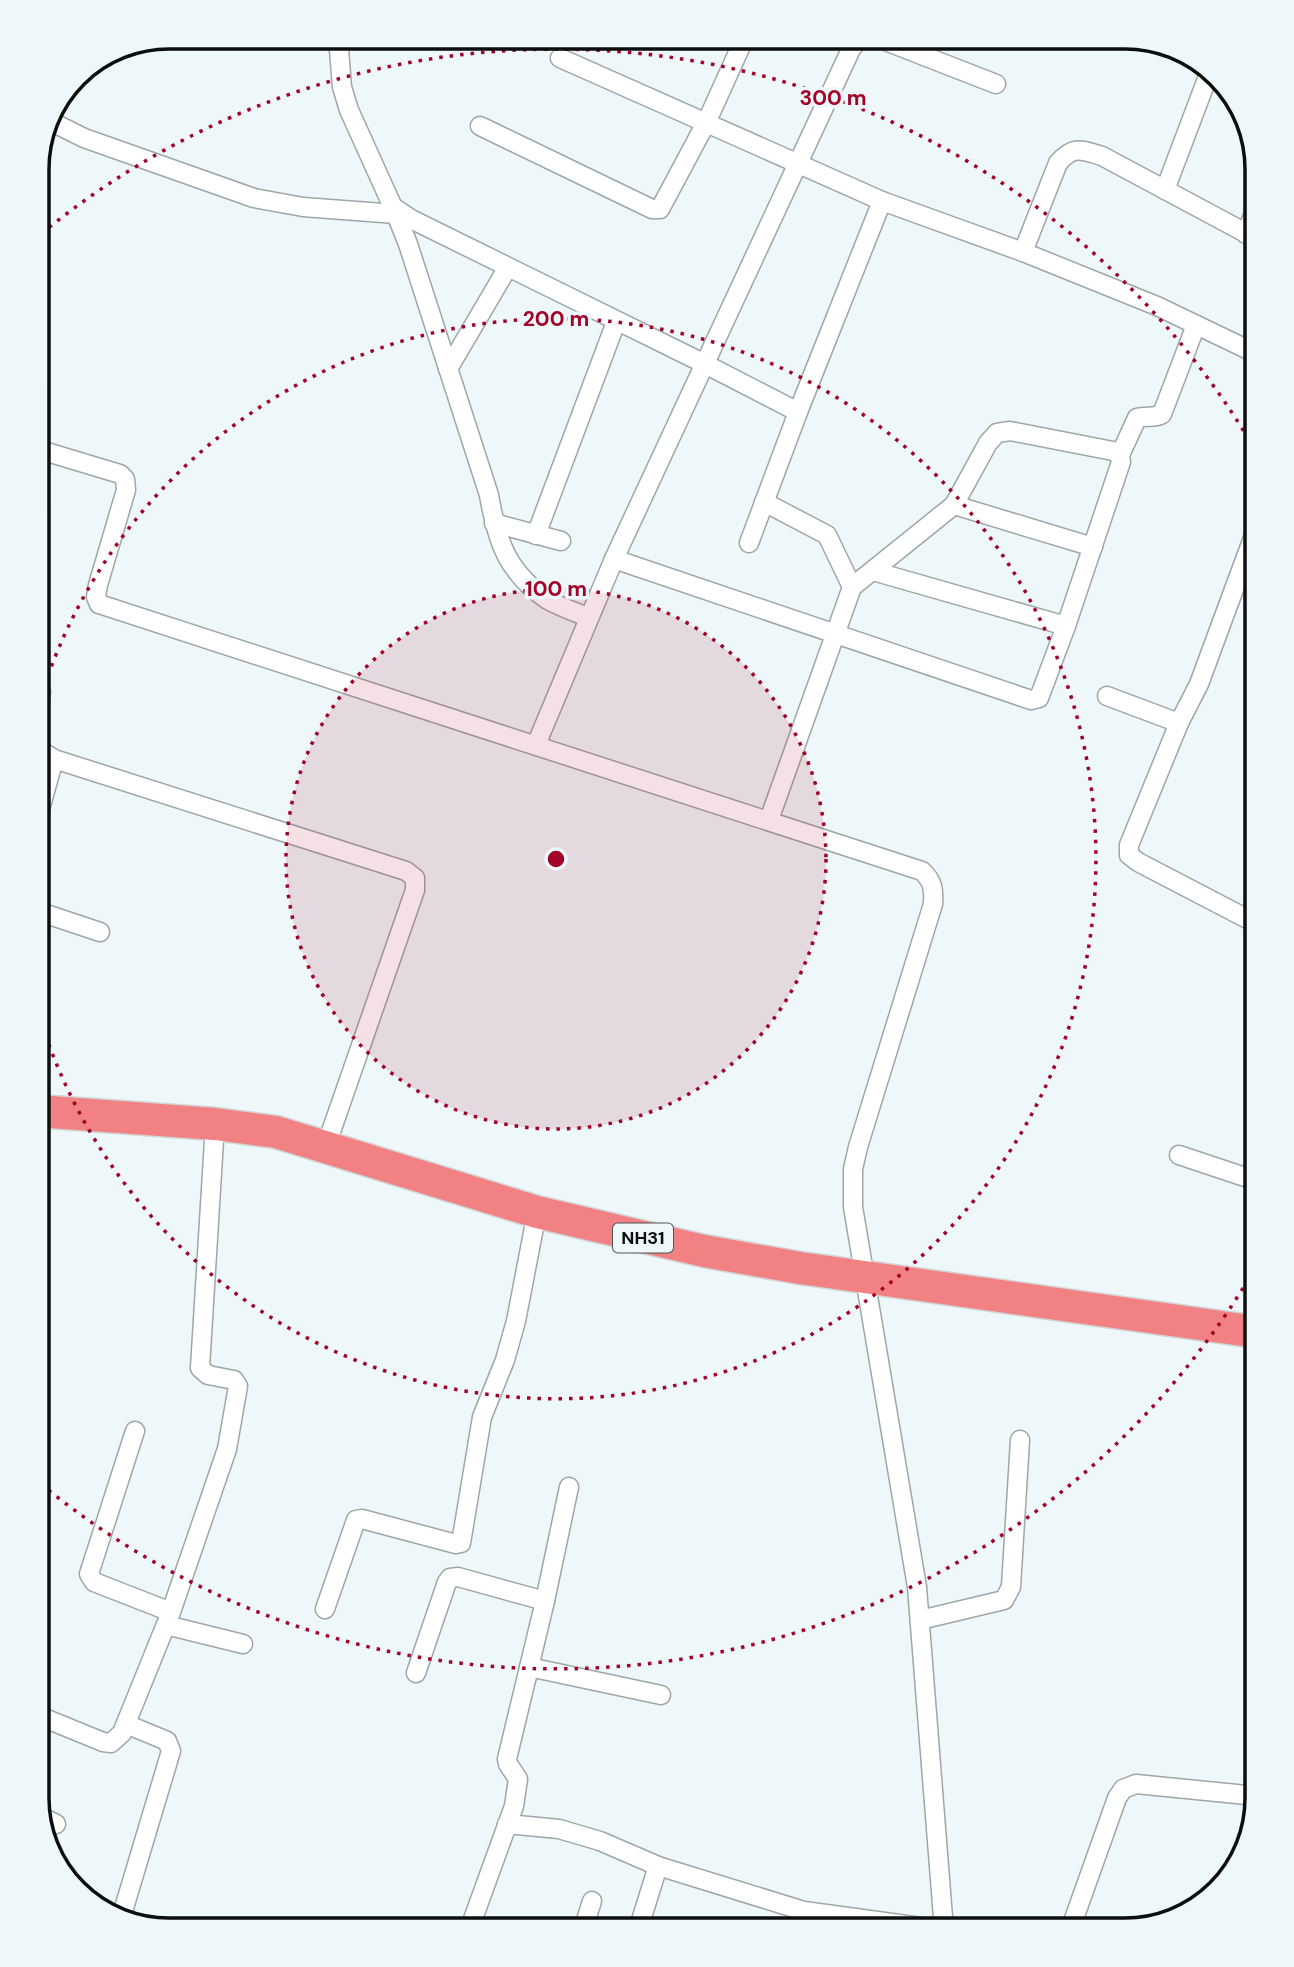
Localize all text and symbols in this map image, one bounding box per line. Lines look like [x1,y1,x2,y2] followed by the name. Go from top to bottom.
[800,84,866,112] text: 300 m
[523,305,589,333] text: 200 m
[525,575,587,603] text: 100 m
[544,847,568,871] centre of rings
[613,1224,673,1252] road number: NH31

